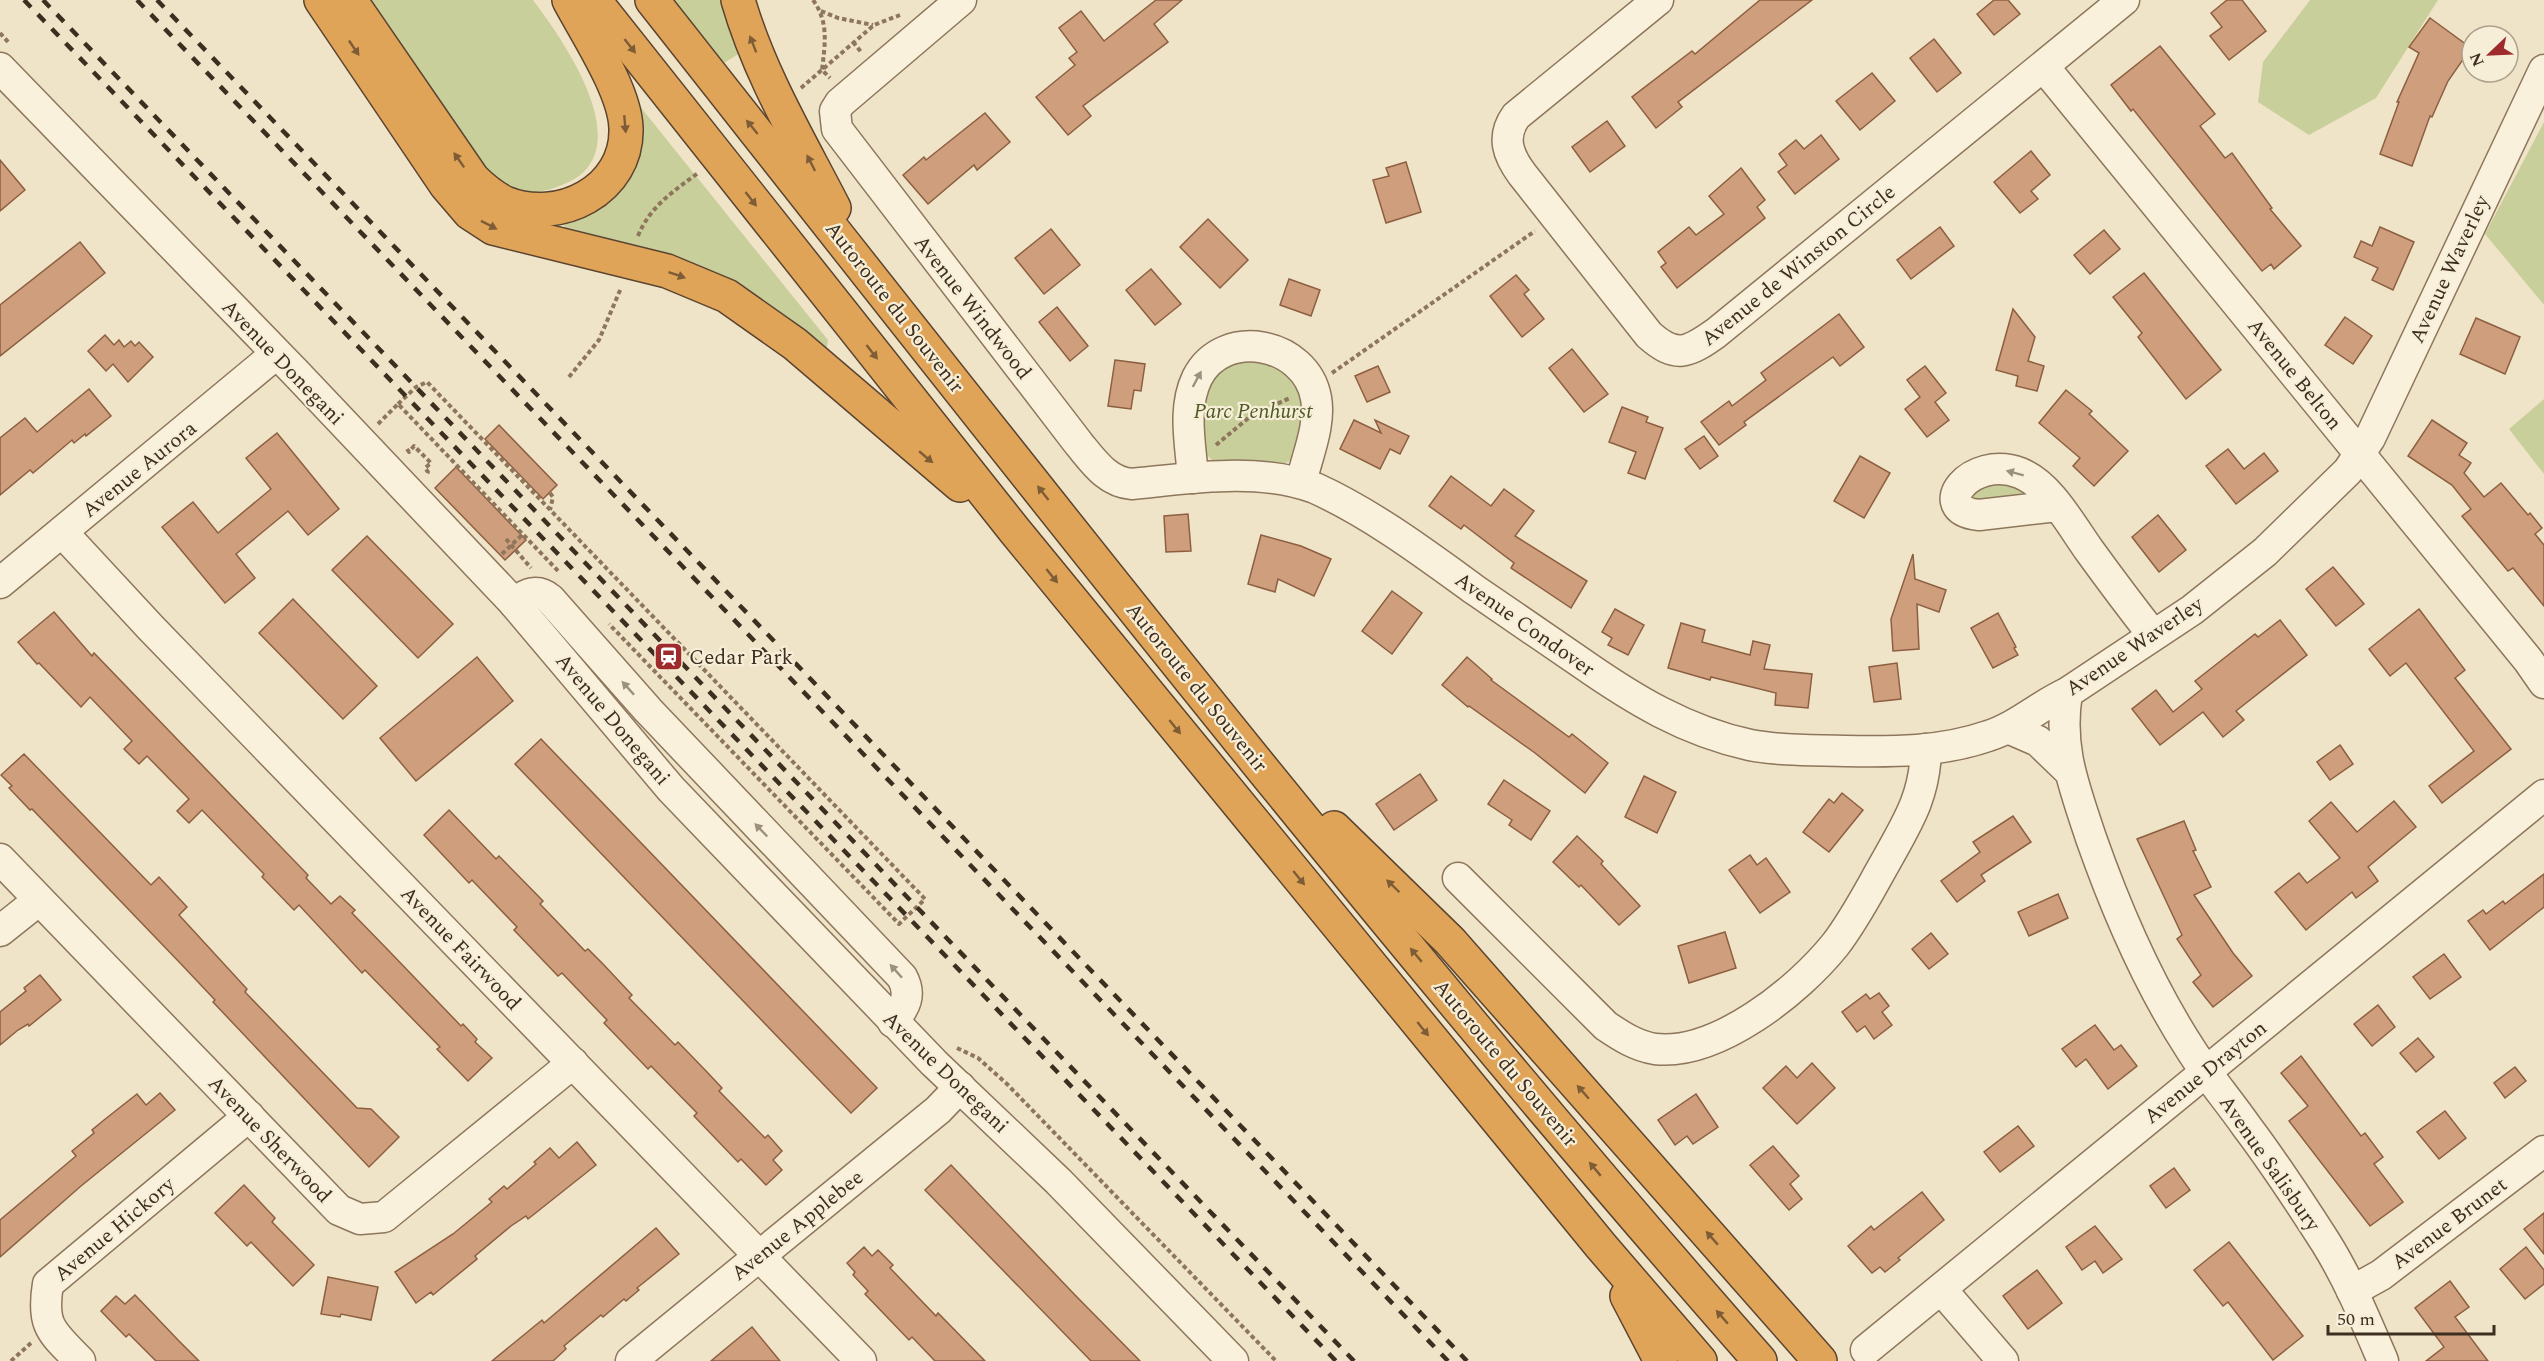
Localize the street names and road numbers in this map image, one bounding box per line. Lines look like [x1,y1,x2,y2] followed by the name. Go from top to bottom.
[1694,177,1903,355] street label: Avenue de Winston Circle
[2402,189,2499,349] street label: Avenue Waverley
[817,215,972,401] street label: Autoroute du Souvenir
[905,228,1039,387] street label: Avenue Windwood
[214,292,351,433] street label: Avenue Donegani
[2239,312,2349,438] street label: Avenue Belton
[75,413,205,526] street label: Avenue Aurora
[1448,564,1601,685] street label: Avenue Condover
[2059,588,2211,705] street label: Avenue Waverley
[1117,596,1275,780] street label: Autoroute du Souvenir
[547,646,677,793] street label: Avenue Donegani
[392,879,528,1018] street label: Avenue Fairwood
[1425,973,1585,1155] street label: Autoroute du Souvenir
[875,1004,1016,1141] street label: Avenue Donegani
[2137,1013,2274,1133] street label: Avenue Drayton
[200,1069,339,1211] street label: Avenue Sherwood
[2210,1089,2329,1239] street label: Avenue Salisbury
[724,1162,871,1289] street label: Avenue Applebee
[47,1169,183,1290] street label: Avenue Hickory
[2385,1169,2514,1278] street label: Avenue Brunet

